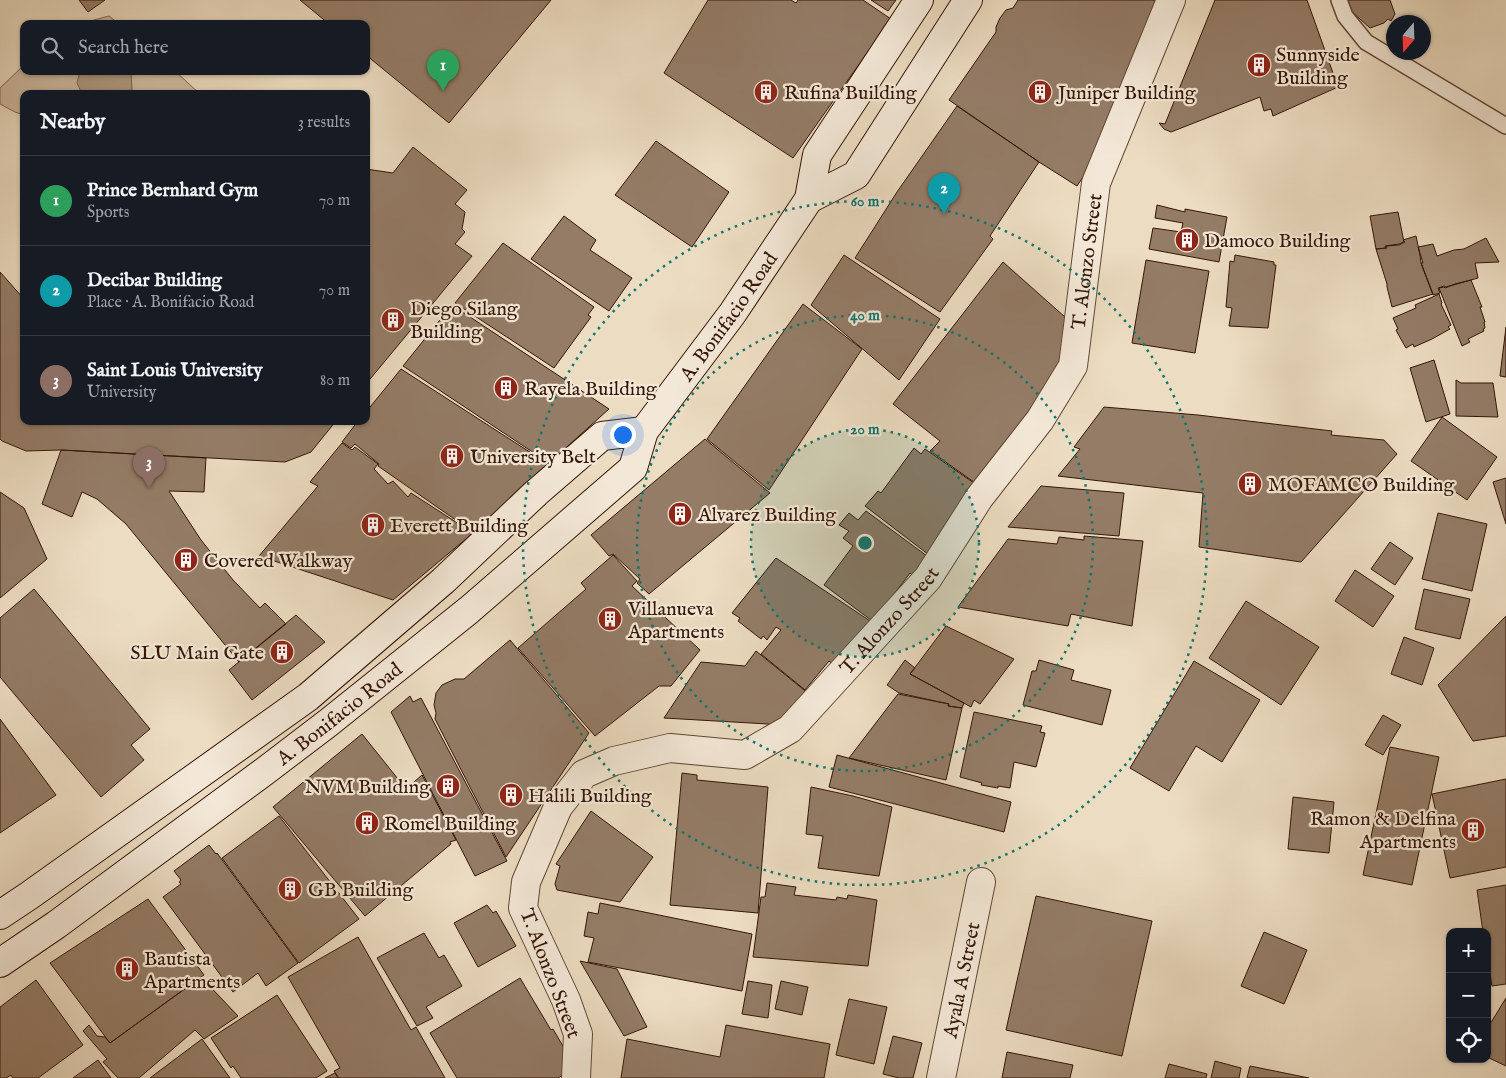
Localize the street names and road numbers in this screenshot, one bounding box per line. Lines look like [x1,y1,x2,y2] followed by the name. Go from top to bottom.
[1067,192,1109,331] street label: T. Alonzo Street
[674,248,784,388] street label: A. Bonifacio Road
[835,563,946,680] street label: T. Alonzo Street
[271,657,408,772] street label: A. Bonifacio Road
[513,905,586,1042] street label: T. Alonzo Street
[938,920,986,1041] street label: Ayala A Street

